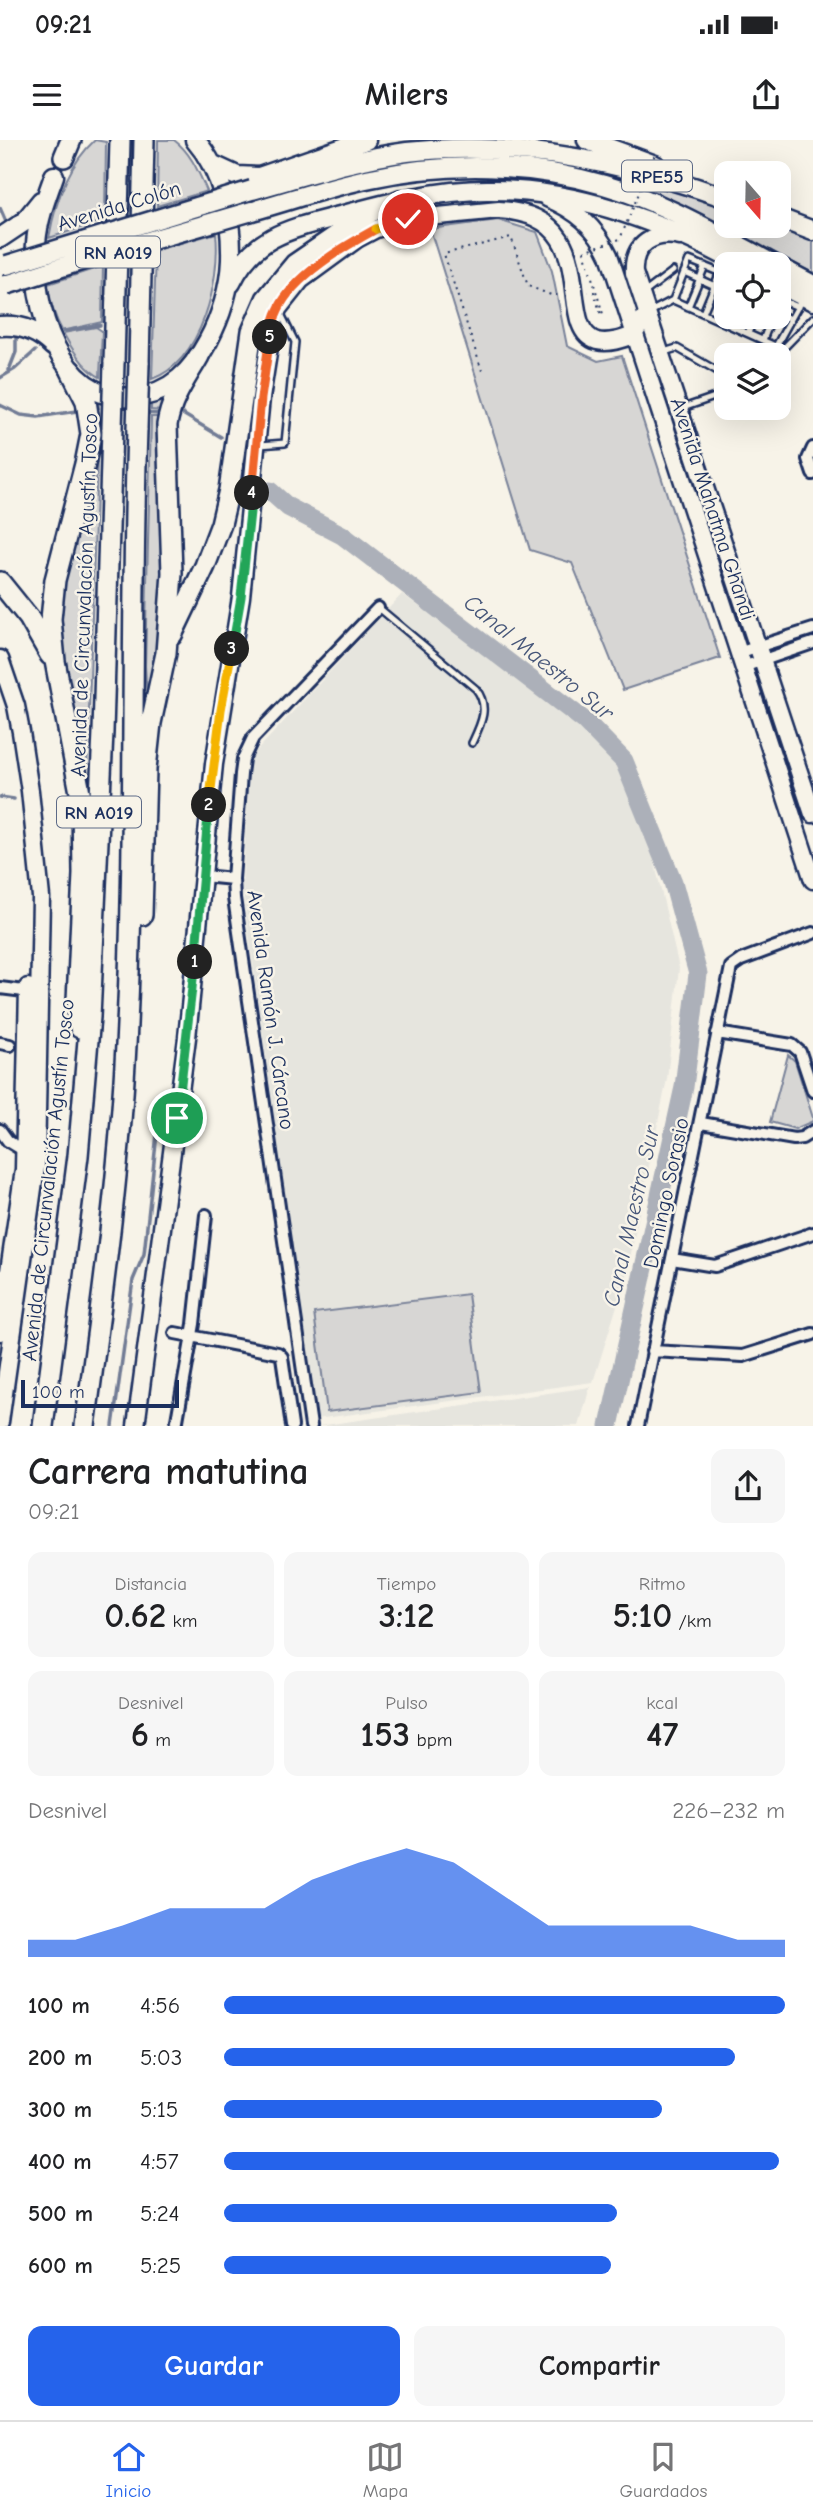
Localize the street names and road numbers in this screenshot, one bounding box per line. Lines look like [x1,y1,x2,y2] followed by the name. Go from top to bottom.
[622,160,692,192] road number: RPE55
[54,176,184,236] street label: Avenida Colón
[76,236,160,268] road number: RN A019
[666,395,760,623] street label: Avenida Mahatma Ghandi
[66,413,102,777] street label: Avenida de Circunvalación Agustín Tosco
[57,796,141,828] road number: RN A019
[242,889,300,1131] street label: Avenida Ramón J. Cárcano
[17,998,79,1362] street label: Avenida de Circunvalación Agustín Tosco
[638,1115,694,1271] street label: Domingo Sorasio

